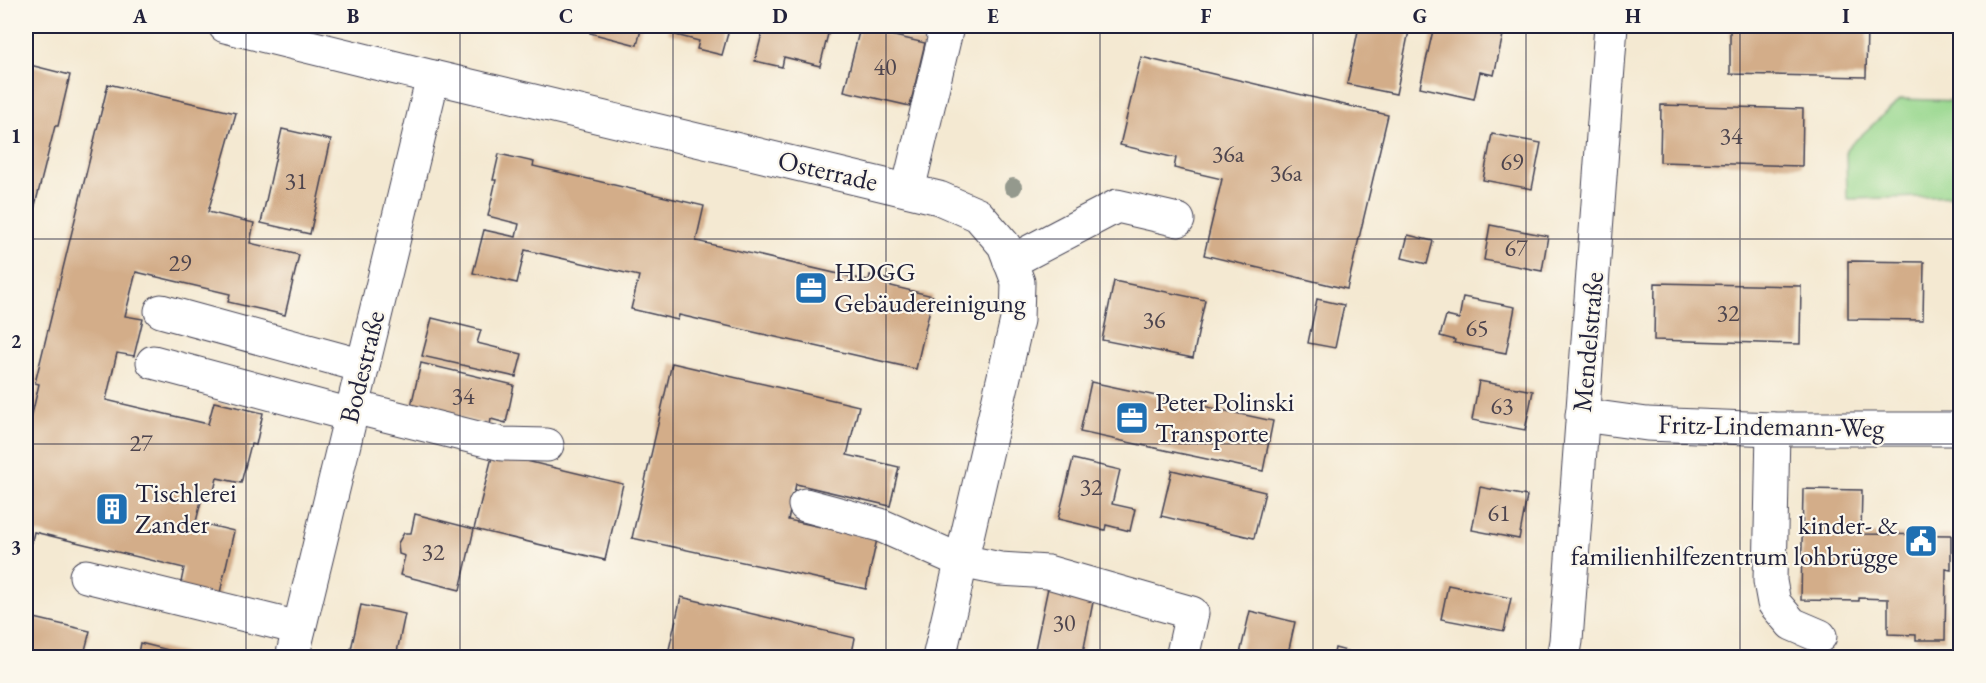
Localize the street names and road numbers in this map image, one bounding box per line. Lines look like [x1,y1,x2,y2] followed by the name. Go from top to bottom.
[775,142,881,199] street label: Osterrade
[1564,271,1611,413] street label: Mendelstraße
[331,307,392,427] street label: Bodestraße
[1657,406,1885,445] street label: Fritz-Lindemann-Weg

